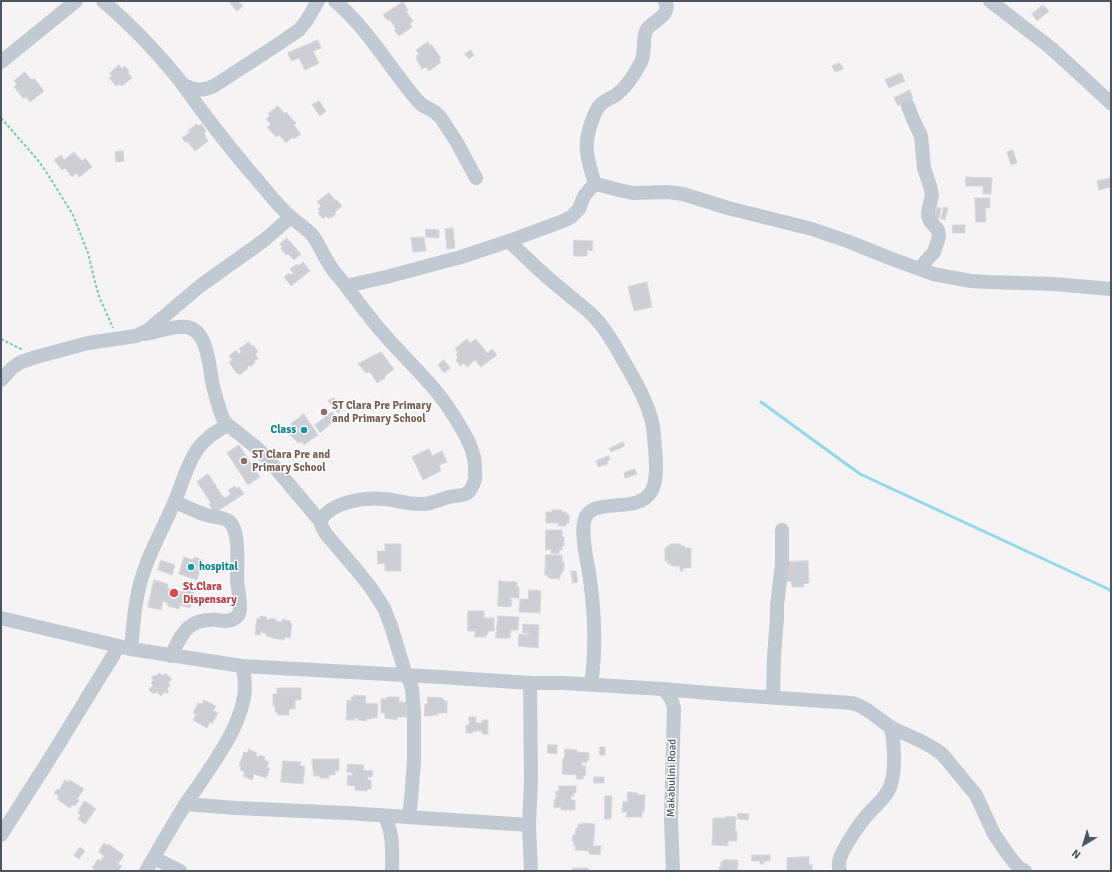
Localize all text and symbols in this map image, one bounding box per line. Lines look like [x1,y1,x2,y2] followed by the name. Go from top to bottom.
[332,399,431,425] place label: ST Clara Pre Primary and Primary School
[319,407,329,417] marker: ST Clara Pre Primary and Primary School
[270,423,296,437] place label: Class
[299,425,309,435] marker: Class
[252,448,330,474] place label: ST Clara Pre and Primary School
[239,456,249,466] marker: ST Clara Pre and Primary School
[199,560,238,574] place label: hospital
[186,562,196,572] marker: hospital
[183,580,237,606] place label: St.Clara Dispensary
[168,587,180,599] marker: St.Clara Dispensary
[665,739,679,817] street label: Makabulini Road
[1064,824,1104,864] north arrow
[1069,846,1083,861] text: N

